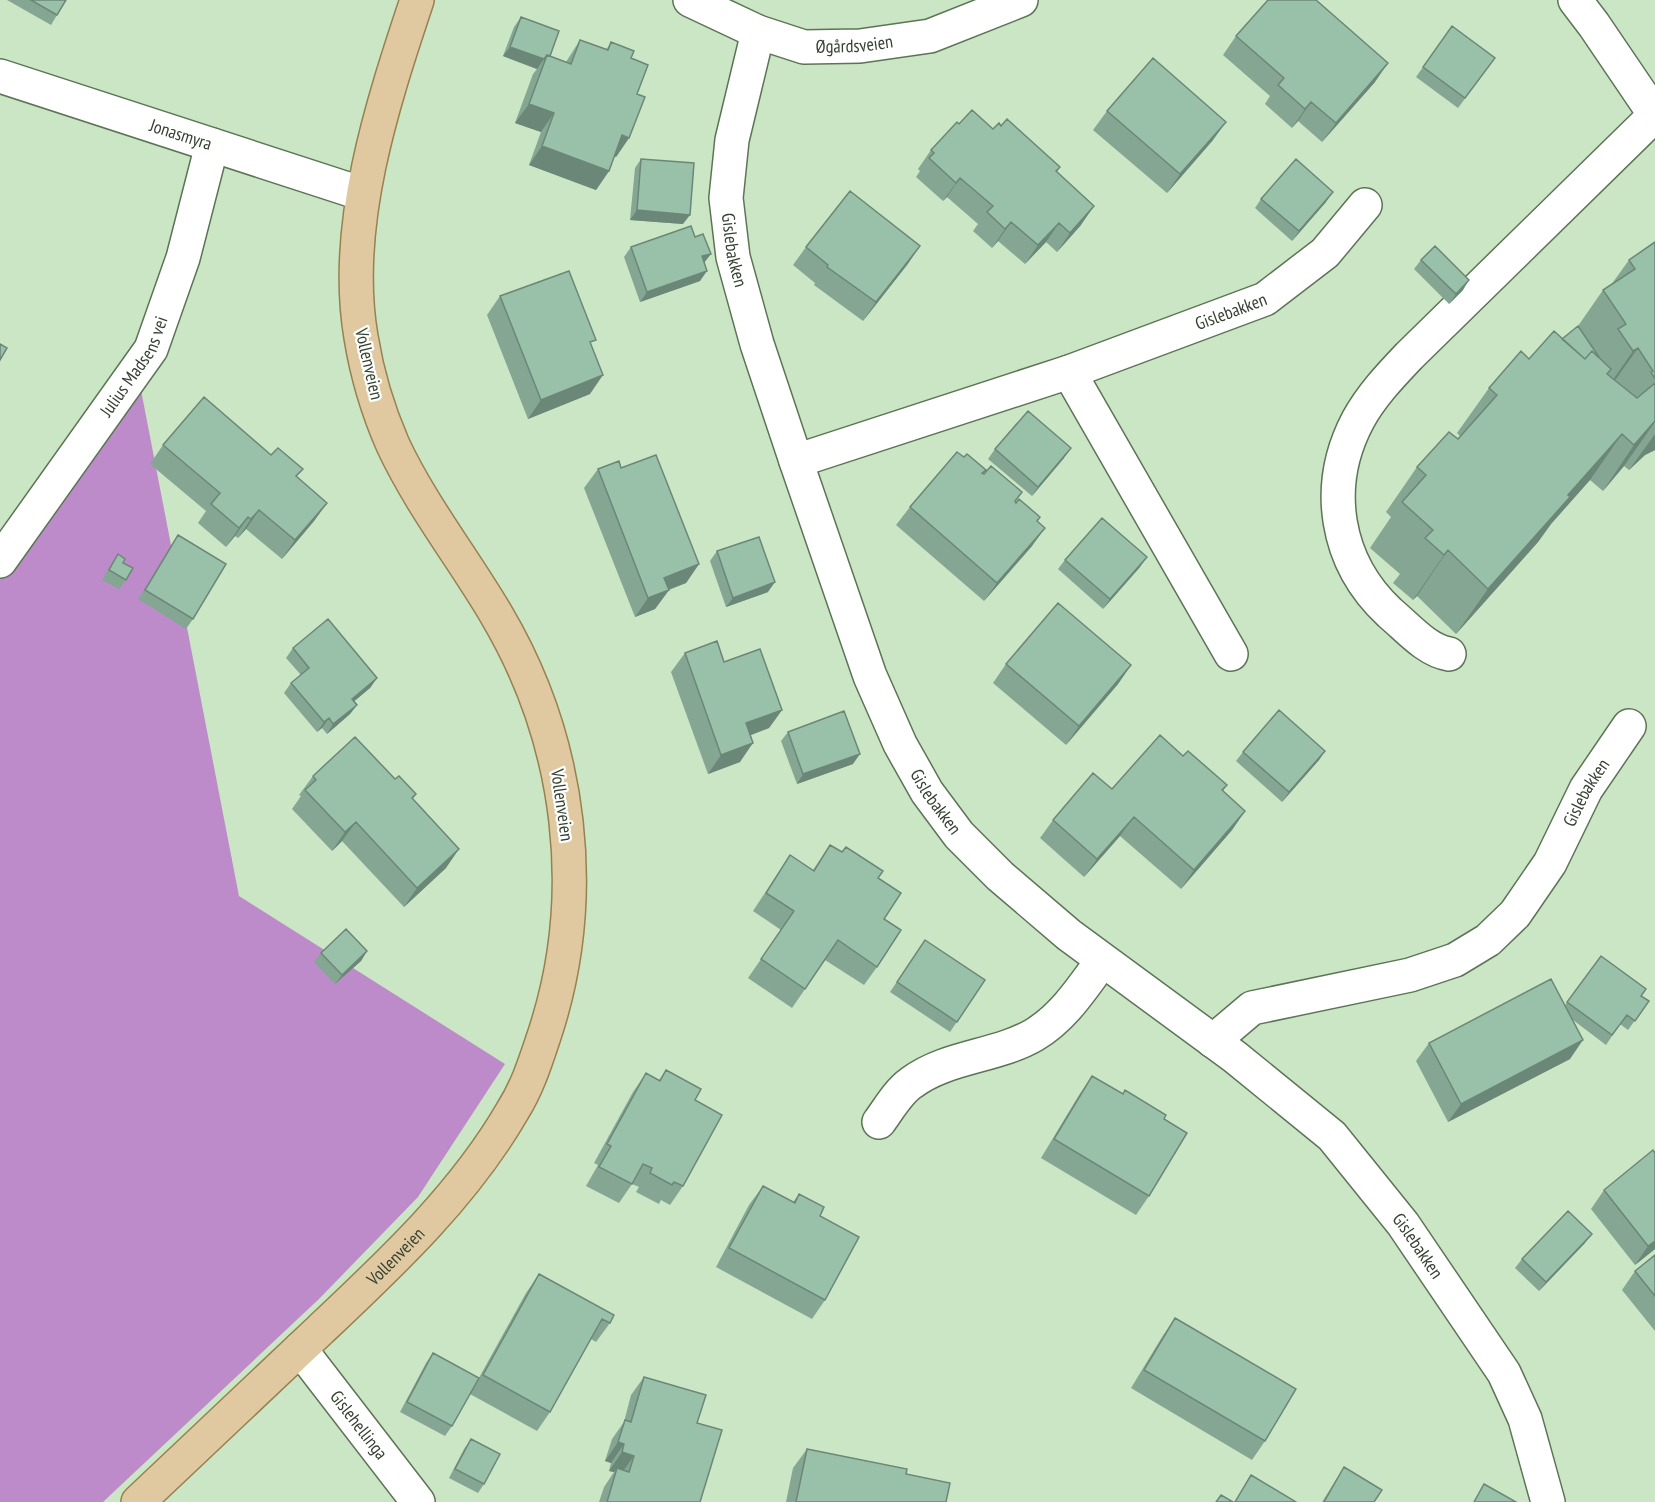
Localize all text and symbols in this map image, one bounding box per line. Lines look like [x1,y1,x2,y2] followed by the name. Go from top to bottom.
[816,29,894,58] street label: Øgårdsveien
[146,113,215,155] street label: Jonasmyra
[717,212,753,289] street label: Gislebakken
[1192,287,1270,335] street label: Gislebakken
[94,313,173,422] street label: Julius Madsens vei
[350,325,389,402] street label: Vollenveien
[1558,754,1614,830] street label: Gislebakken
[905,765,967,839] street label: Gislebakken
[546,766,579,842] street label: Vollenveien
[1388,1208,1449,1283] street label: Gislebakken
[361,1222,429,1291] street label: Vollenveien
[325,1386,393,1464] street label: Gislehellinga

